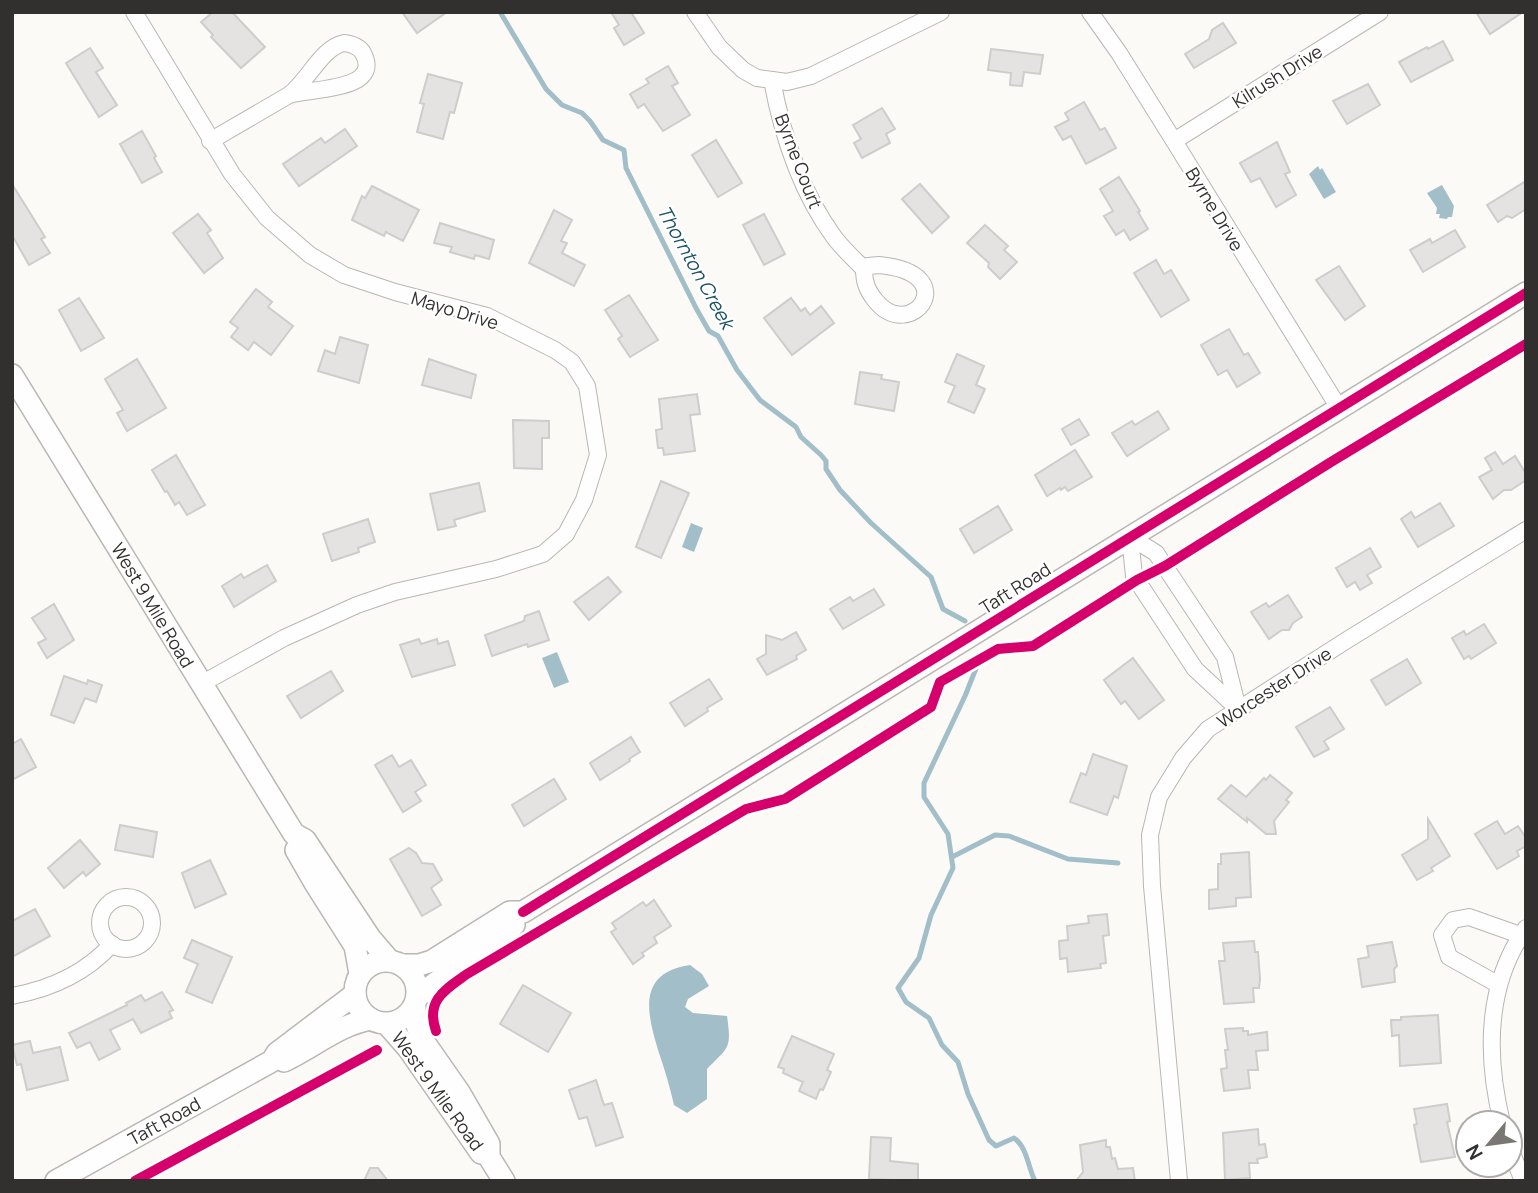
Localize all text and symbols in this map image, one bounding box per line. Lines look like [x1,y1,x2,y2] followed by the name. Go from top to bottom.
[1227,39,1327,113] street label: Kilrush Drive
[770,110,828,212] street label: Byrne Court
[1181,163,1249,255] street label: Byrne Drive
[651,201,742,336] water label: Thornton Creek
[408,285,502,335] street label: Mayo Drive
[106,538,200,672] street label: West 9 Mile Road
[975,557,1055,619] street label: Taft Road
[1212,641,1336,733] street label: Worcester Drive
[387,1027,489,1155] street label: West 9 Mile Road
[123,1091,205,1151] street label: Taft Road
[1454,1109,1524,1179] north arrow
[1459,1140,1489,1165] text: N

